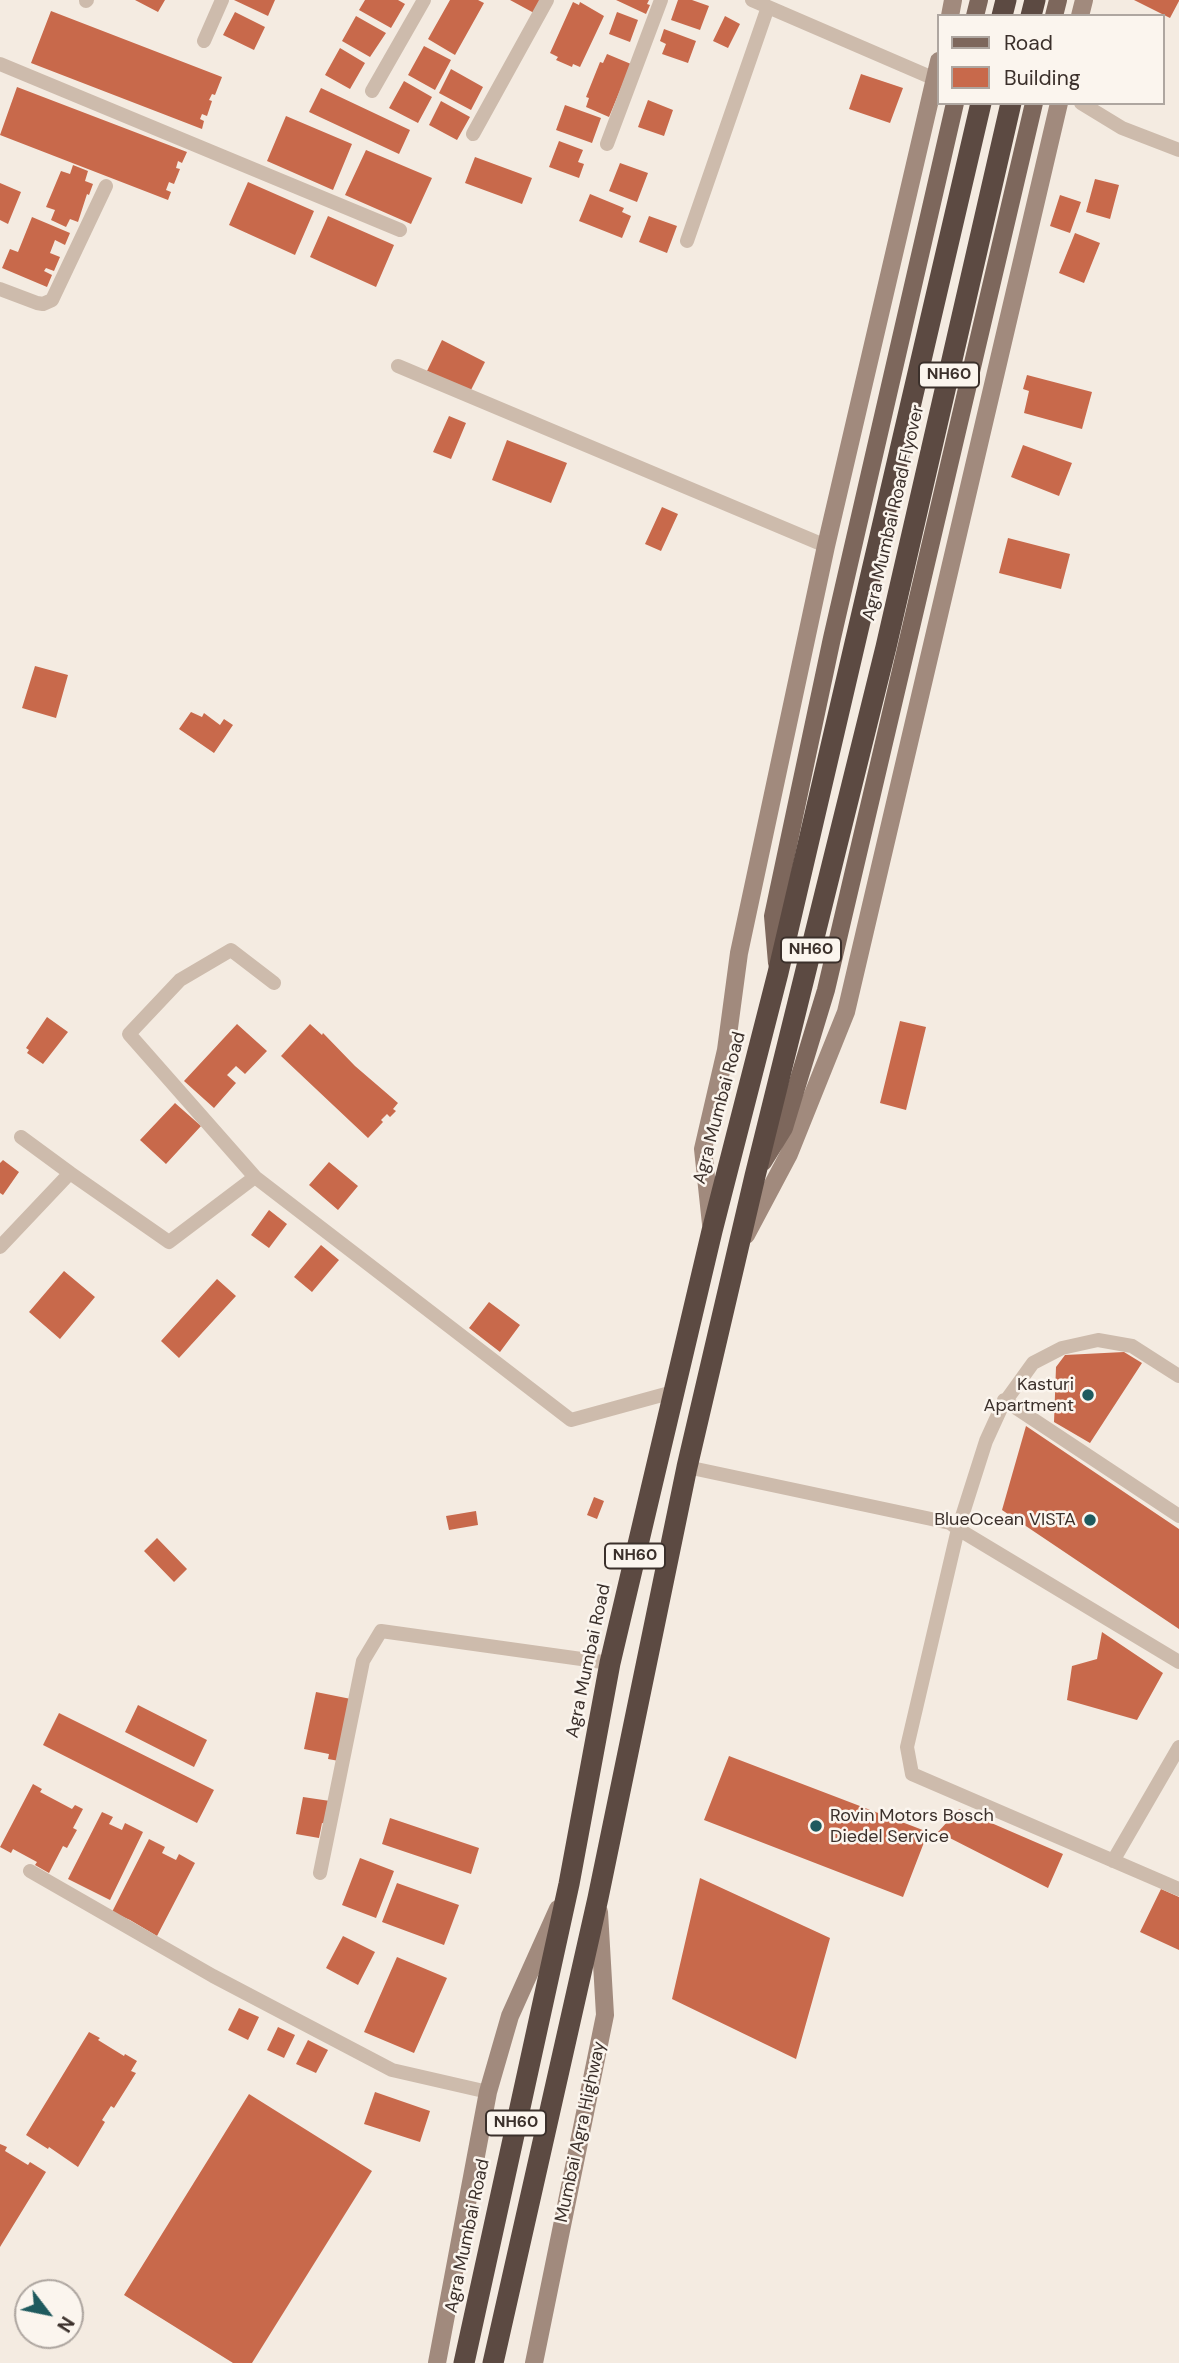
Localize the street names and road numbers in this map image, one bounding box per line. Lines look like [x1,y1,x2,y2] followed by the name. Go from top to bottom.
[919,362,979,388] road number: NH60
[859,403,929,623] street label: Agra Mumbai Road Flyover
[781,938,841,962] road number: NH60
[689,1029,751,1187] street label: Agra Mumbai Road
[605,1544,665,1568] road number: NH60
[562,1582,616,1740] street label: Agra Mumbai Road
[551,2039,611,2225] street label: Mumbai Agra Highway
[486,2110,546,2136] road number: NH60
[441,2157,495,2315] street label: Agra Mumbai Road

